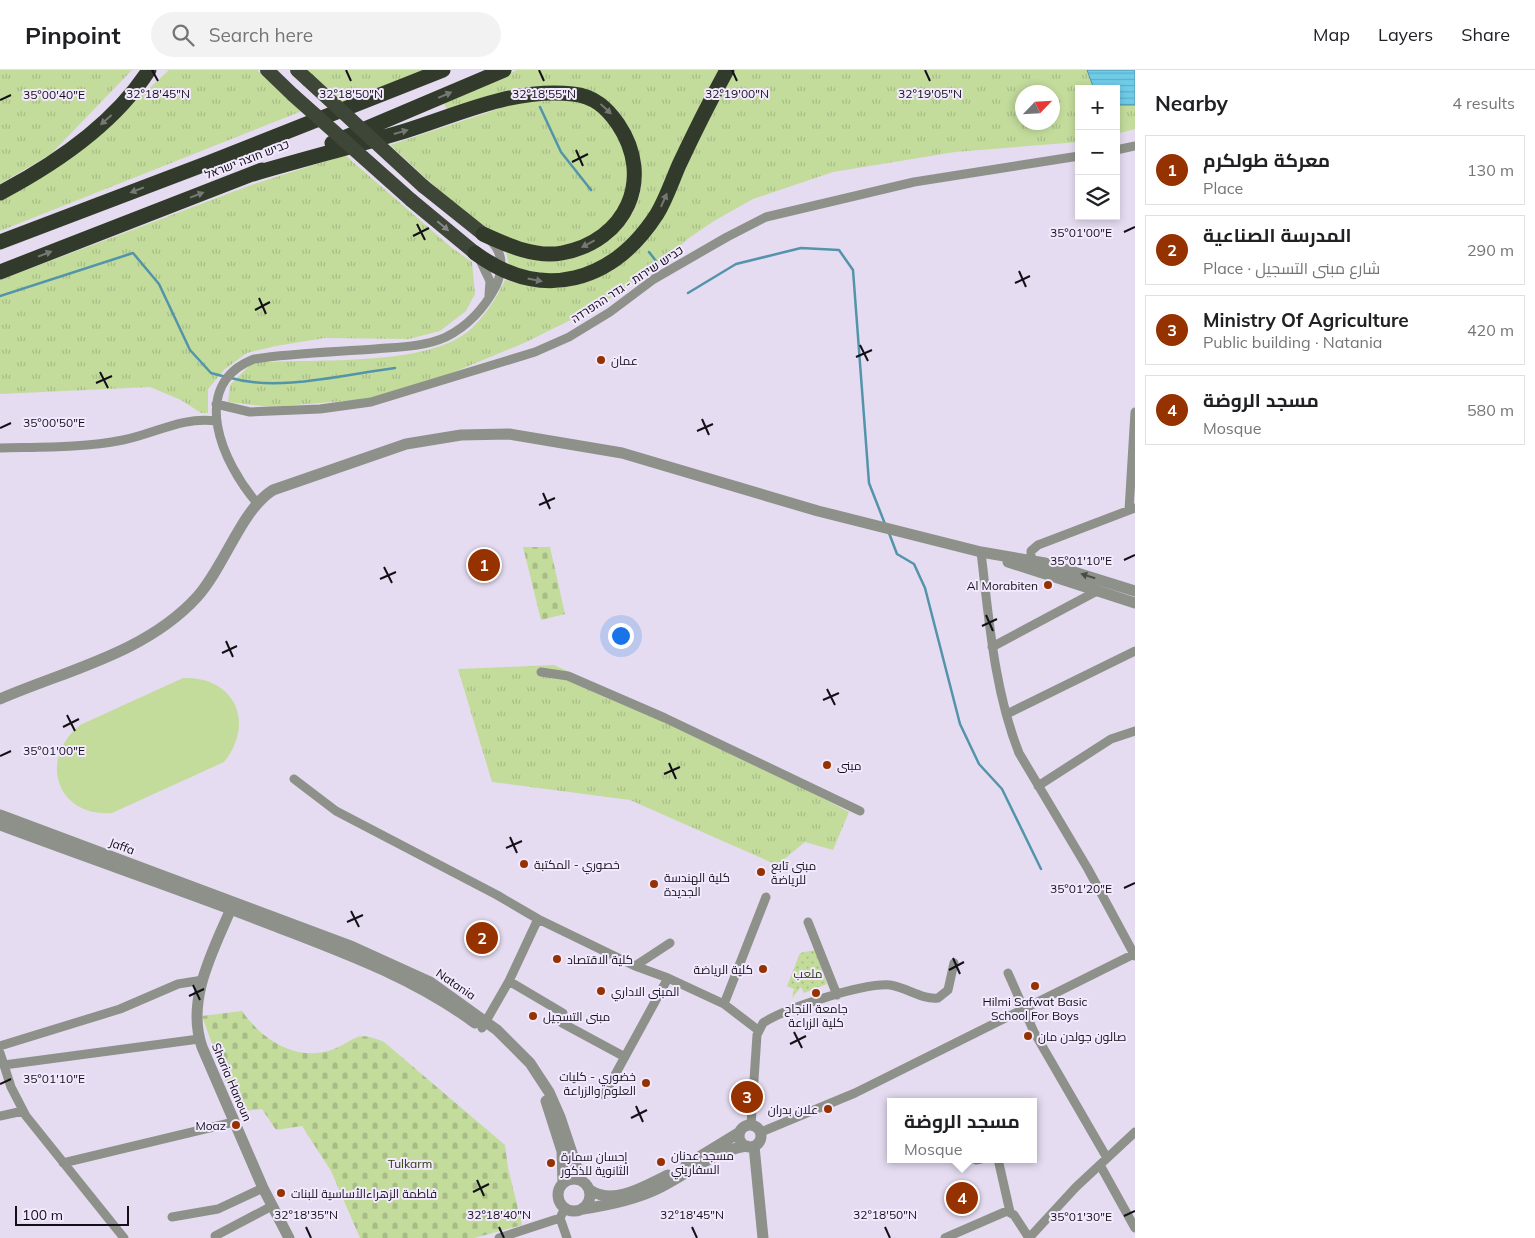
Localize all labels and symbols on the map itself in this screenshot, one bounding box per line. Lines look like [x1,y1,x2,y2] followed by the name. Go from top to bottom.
[1015,85,1060,130] north arrow
[126,86,190,101] text: 32°18'45"N
[319,86,383,101] text: 32°18'50"N
[512,86,576,101] text: 32°18'55"N
[705,86,769,101] text: 32°19'00"N
[898,86,962,101] text: 32°19'05"N
[23,87,85,102] text: 35°00'40"E
[438,91,452,99] one-way arrow
[599,103,611,115] one-way arrow
[100,114,113,125] one-way arrow
[393,128,408,136] one-way arrow
[203,136,291,182] street label: כביש חוצה ישראל
[130,187,145,194] one-way arrow
[190,191,204,199] one-way arrow
[660,193,668,207] one-way arrow
[436,221,449,232] one-way arrow
[1050,225,1112,240] text: 35°01'00"E
[581,240,595,248] one-way arrow
[568,242,686,326] street label: כביש שירות - גדר ההפרדה
[38,250,53,258] one-way arrow
[527,276,543,284] one-way arrow
[611,353,638,368] place label: عمان
[595,354,607,366] marker: عمان
[23,415,85,430] text: 35°00'50"E
[468,546,500,584] pin: 1
[1050,553,1112,568] text: 35°01'10"E
[1081,572,1096,580] one-way arrow
[967,578,1038,593] place label: Al Morabiten
[1042,579,1054,591] marker: Al Morabiten
[608,623,634,649] your location
[23,743,85,758] text: 35°01'00"E
[837,758,862,773] place label: مبنى
[821,759,833,771] marker: مبنى
[107,834,137,858] street label: Jaffa
[534,857,620,875] place label: خصوري - المكتبة
[518,858,530,870] marker: خصوري - المكتبة
[771,858,816,887] place label: مبنى تابع للرياضة
[755,866,767,878] marker: مبنى تابع للرياضة
[664,870,730,899] place label: كلية الهندسة الجديدة
[648,878,660,890] marker: كلية الهندسة الجديدة
[1050,881,1112,896] text: 35°01'20"E
[466,919,498,957] pin: 2
[567,952,633,967] place label: كلية الاقتصاد
[551,953,563,965] marker: كلية الاقتصاد
[694,962,753,977] place label: كلية الرياضة
[757,963,769,975] marker: كلية الرياضة
[433,965,479,1003] street label: Natania
[794,966,822,981] park label: ملعب
[1029,980,1041,992] marker: Hilmi Safwat Basic School For Boys
[611,984,680,1002] place label: المبنى الاداري
[595,985,607,997] marker: المبنى الاداري
[810,987,822,999] marker: جامعة النجاح كلية الزراعة
[982,994,1088,1023] place label: Hilmi Safwat Basic School For Boys
[784,1001,848,1030] place label: جامعة النجاح كلية الزراعة
[543,1009,610,1024] place label: مبنى التسجيل
[527,1010,539,1022] marker: مبنى التسجيل
[1038,1029,1126,1044] place label: صالون جولدن مان
[1022,1030,1034,1042] marker: صالون جولدن مان
[209,1041,255,1123] street label: Sharia Hanoun
[559,1069,636,1099] place label: خضوري - كليات العلوم والزراعة
[23,1071,85,1086] text: 35°01'10"E
[640,1077,652,1089] marker: خضوري - كليات العلوم والزراعة
[731,1078,763,1116] pin: 3
[768,1102,818,1117] place label: علان بدران
[822,1103,834,1115] marker: علان بدران
[195,1118,226,1133] place label: Moaz
[230,1119,242,1131] marker: Moaz
[671,1148,734,1180] place label: مسجد عدنان السفاريني
[560,1149,629,1178] place label: إحسان سمارة الثانوية للذكور
[388,1156,432,1171] park label: Tulkarm
[655,1156,667,1168] marker: مسجد عدنان السفاريني
[545,1157,557,1169] marker: إحسان سمارة الثانوية للذكور
[946,1179,978,1217] pin: 4
[291,1186,437,1201] place label: فاطمة الزهراءالأساسية للبنات
[275,1187,287,1199] marker: فاطمة الزهراءالأساسية للبنات
[15,1203,129,1226] scale bar
[274,1207,338,1222] text: 32°18'35"N
[467,1207,531,1222] text: 32°18'40"N
[660,1207,724,1222] text: 32°18'45"N
[853,1207,917,1222] text: 32°18'50"N
[1050,1209,1112,1224] text: 35°01'30"E

